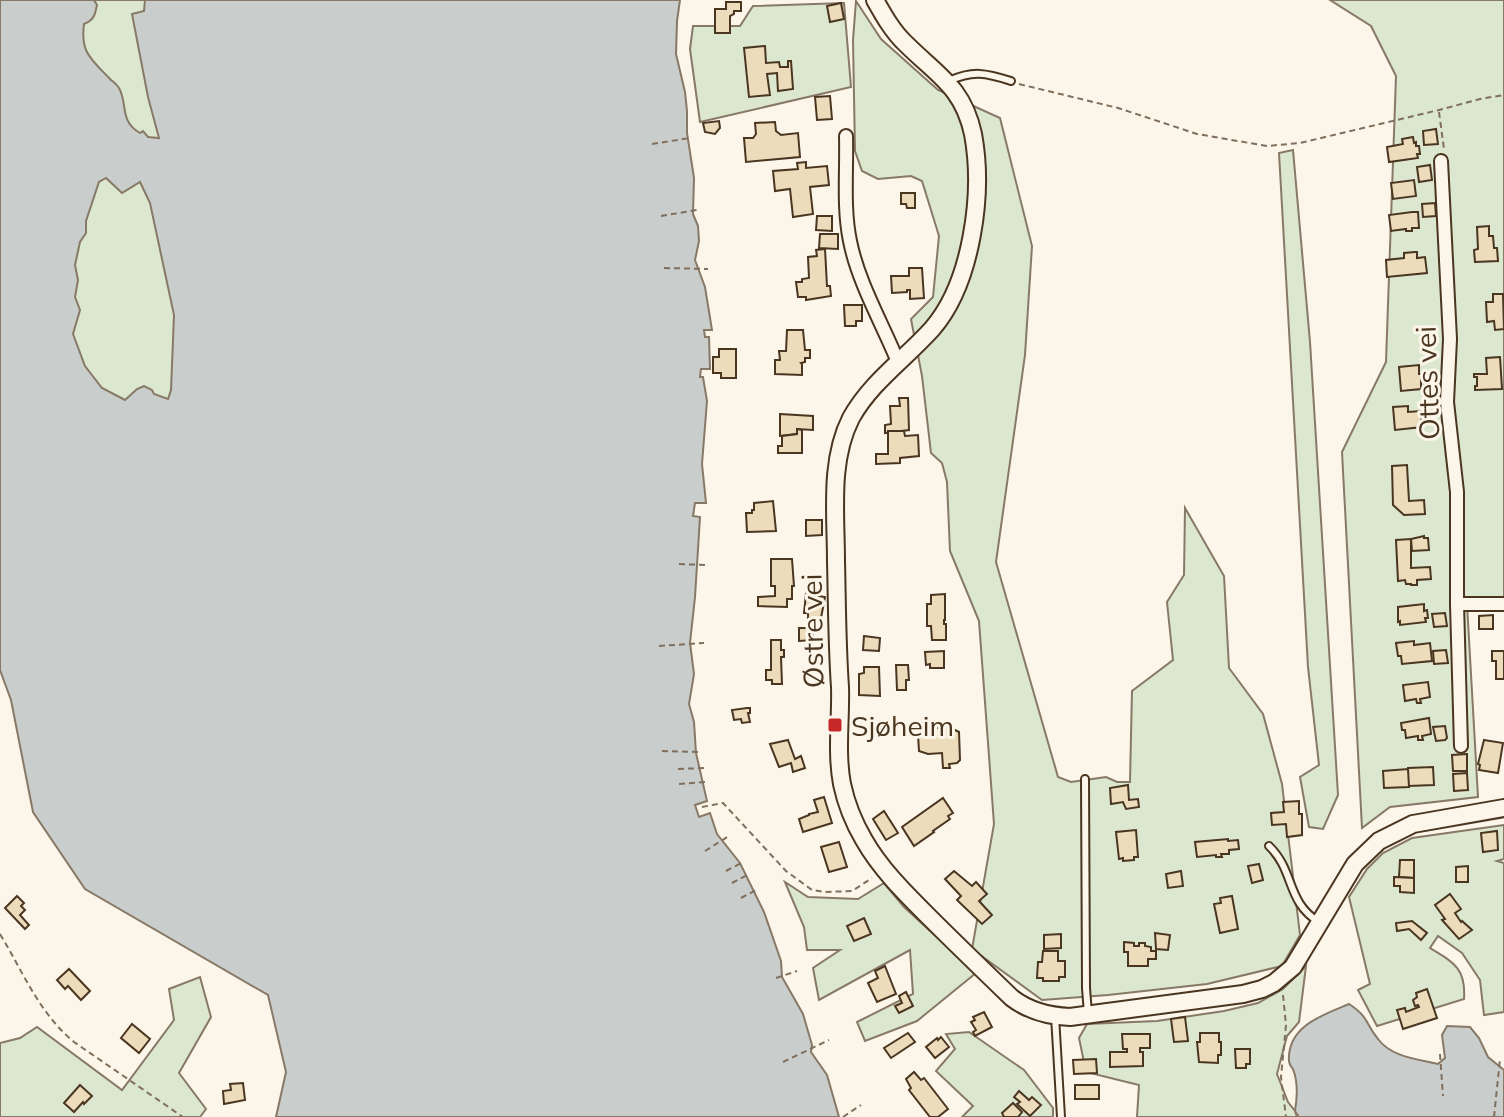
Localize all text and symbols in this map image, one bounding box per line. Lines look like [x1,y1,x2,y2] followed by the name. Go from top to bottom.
[1408,326,1446,440] street label: Ottes vei
[794,574,830,688] street label: Østre vei
[851,708,954,743] place label: Sjøheim
[826,716,844,734] marker: Sjøheim

